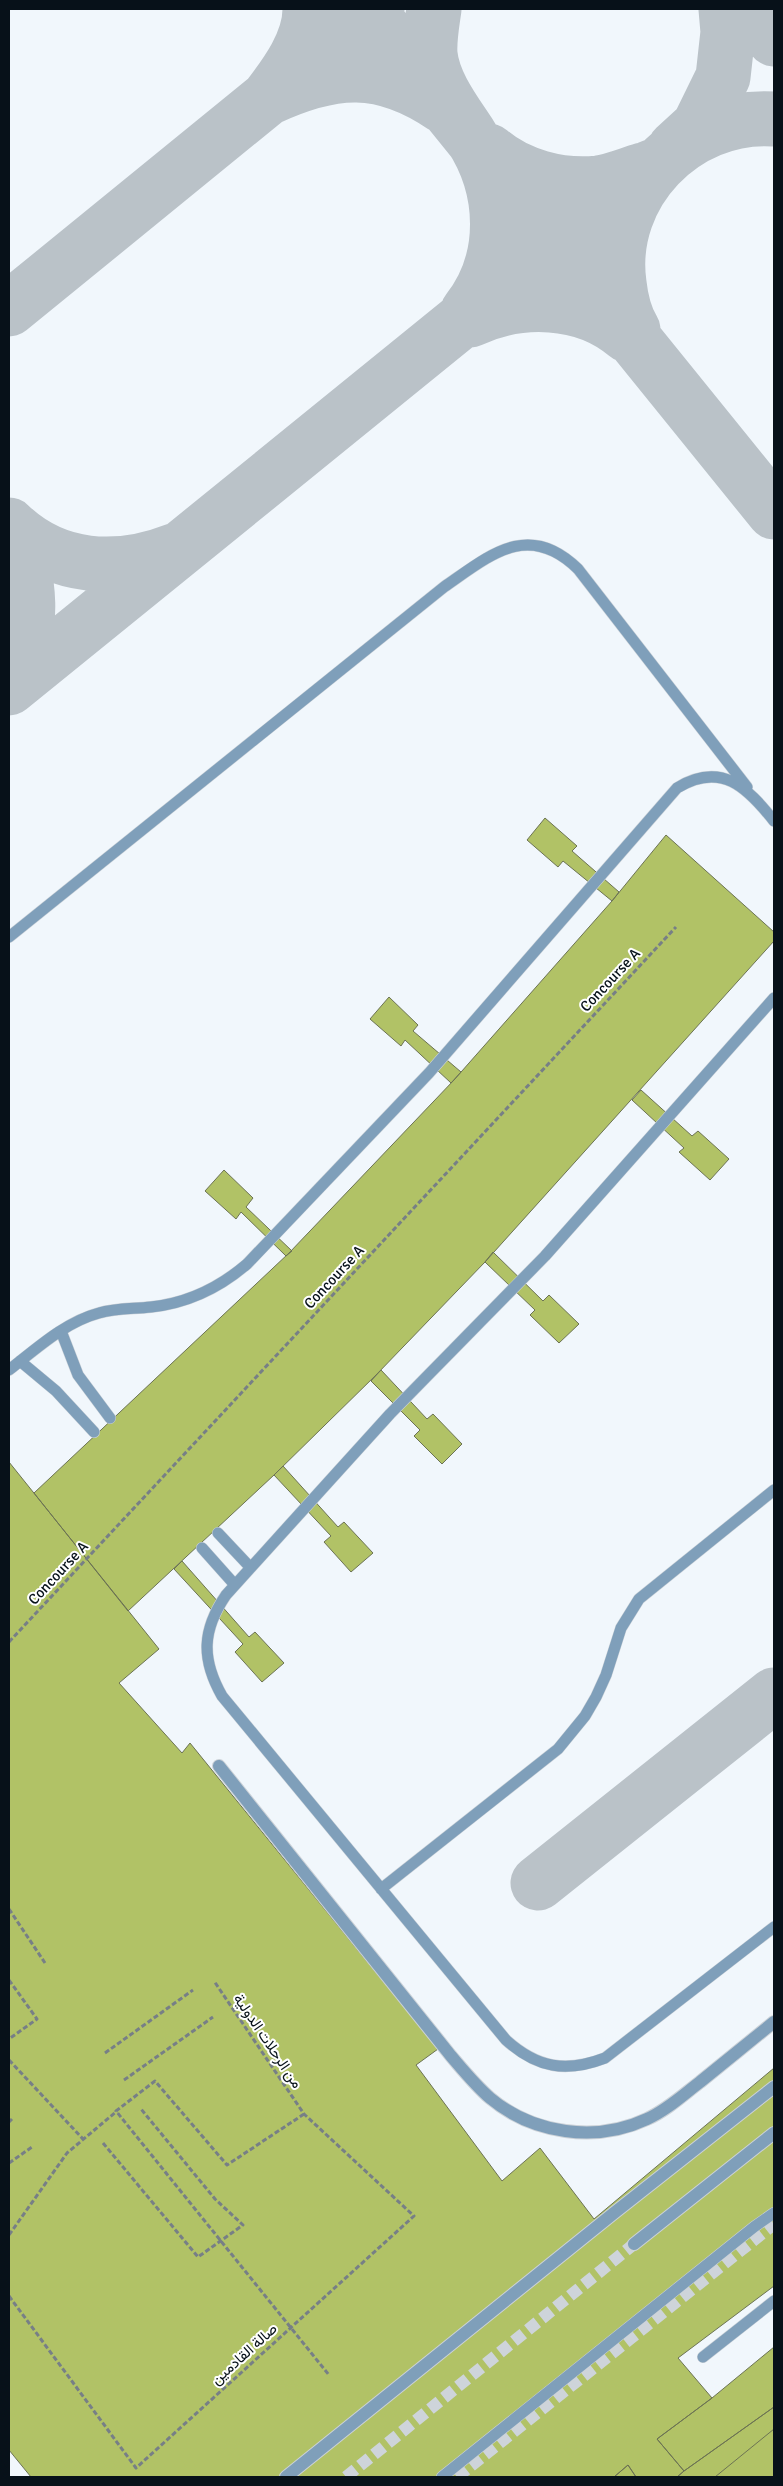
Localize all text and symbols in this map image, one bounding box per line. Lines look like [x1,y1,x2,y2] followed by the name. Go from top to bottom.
[576,945,644,1015] street label: Concourse A
[300,1242,368,1312] street label: Concourse A
[24,1538,92,1608] street label: Concourse A
[229,1990,306,2092] street label: من الرحلات الدولية
[207,2320,282,2389] street label: صالة القادمين

